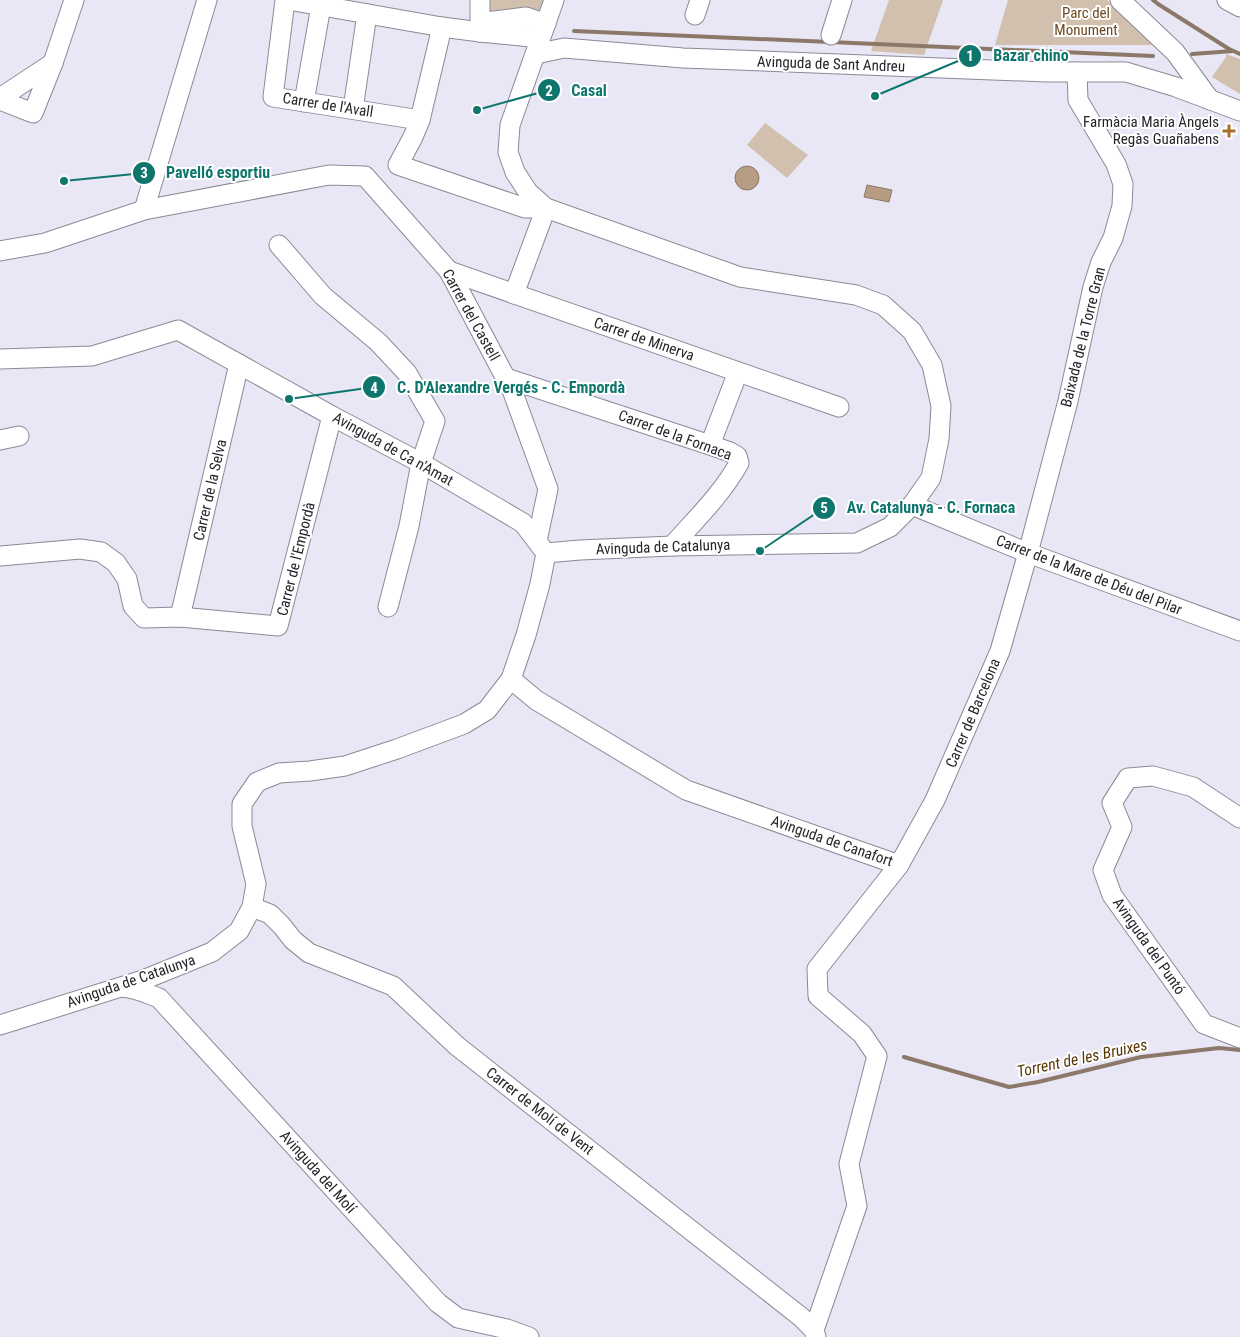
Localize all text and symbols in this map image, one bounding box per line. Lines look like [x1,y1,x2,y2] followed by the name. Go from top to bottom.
[1054,4,1118,39] park label: Parc del Monument
[958,40,1078,71] callout: Bazar chino
[993,46,1069,65] text: Bazar chino
[966,47,974,65] text: 1
[757,52,905,76] street label: Avinguda de Sant Andreu
[536,75,617,106] callout: Casal
[571,81,607,100] text: Casal
[545,82,553,100] text: 2
[281,89,375,121] street label: Carrer de l'Avall
[1083,113,1219,148] place label: Farmàcia Maria Àngels Regàs Guañabens
[1223,125,1235,137] marker: Farmàcia Maria Àngels Regàs Guañabens
[131,157,281,188] callout: Pavelló esportiu
[166,163,270,182] text: Pavelló esportiu
[140,164,148,182] text: 3
[1057,265,1109,409] street label: Baixada de la Torre Gran
[438,266,504,364] street label: Carrer del Castell
[591,313,697,365] street label: Carrer de Minerva
[362,372,635,403] callout: C. D'Alexandre Vergés - C. Empordà
[397,378,625,397] text: C. D'Alexandre Vergés - C. Empordà
[370,379,378,397] text: 4
[616,406,734,464] street label: Carrer de la Fornaca
[330,408,456,490] street label: Avinguda de Ca n'Amat
[190,438,230,542] street label: Carrer de la Selva
[812,492,1025,523] callout: Av. Catalunya - C. Fornaca
[847,498,1016,517] text: Av. Catalunya - C. Fornaca
[820,499,828,517] text: 5
[273,500,319,618] street label: Carrer de l'Empordà
[994,531,1185,619] street label: Carrer de la Mare de Déu del Pilar
[595,536,731,558] street label: Avinguda de Catalunya
[942,656,1004,770] street label: Carrer de Barcelona
[769,812,895,870] street label: Avinguda de Canafort
[1109,894,1189,998] street label: Avinguda del Puntó
[64,951,198,1011] street label: Avinguda de Catalunya
[1015,1035,1149,1081] water label: Torrent de les Bruixes
[483,1063,597,1159] street label: Carrer de Molí de Vent
[276,1127,361,1218] street label: Avinguda del Molí

